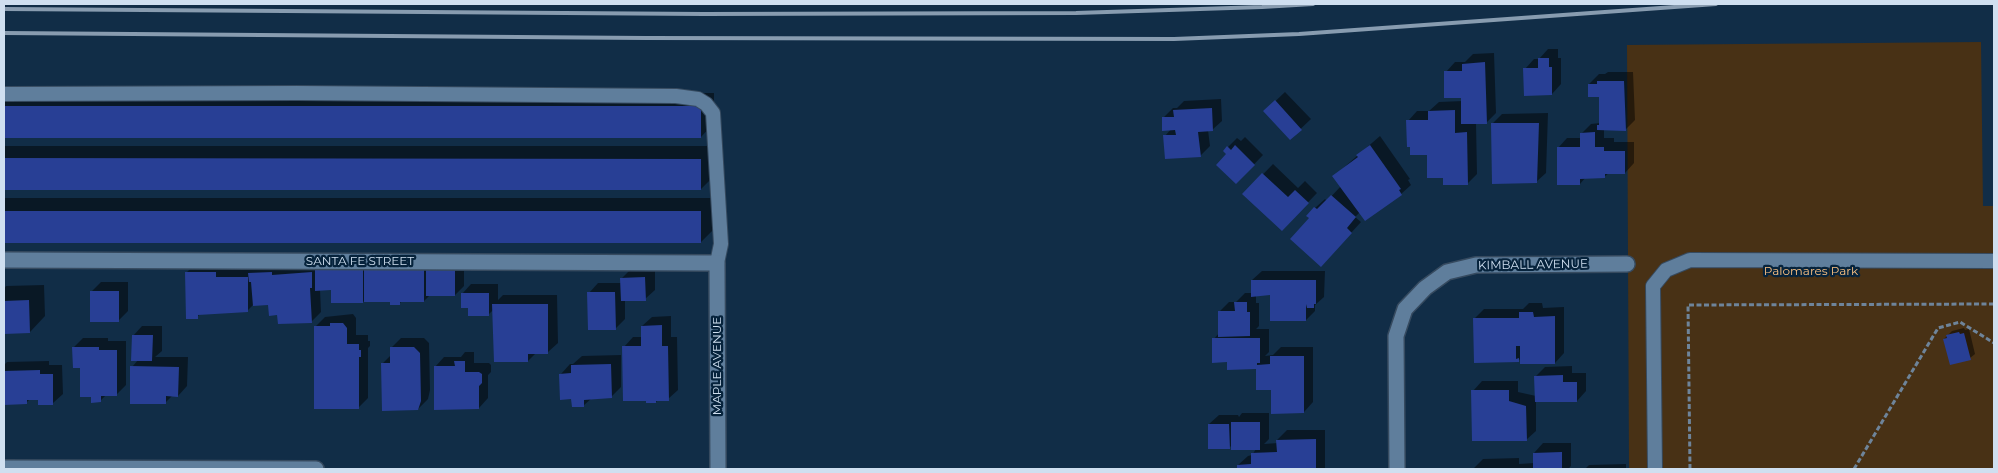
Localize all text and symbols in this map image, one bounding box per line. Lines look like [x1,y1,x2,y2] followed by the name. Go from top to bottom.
[306,254,414,268] street label: SANTA FE STREET
[1478,257,1588,273] street label: KIMBALL AVENUE
[1764,264,1858,278] park label: Palomares Park
[710,317,724,415] street label: MAPLE AVENUE

